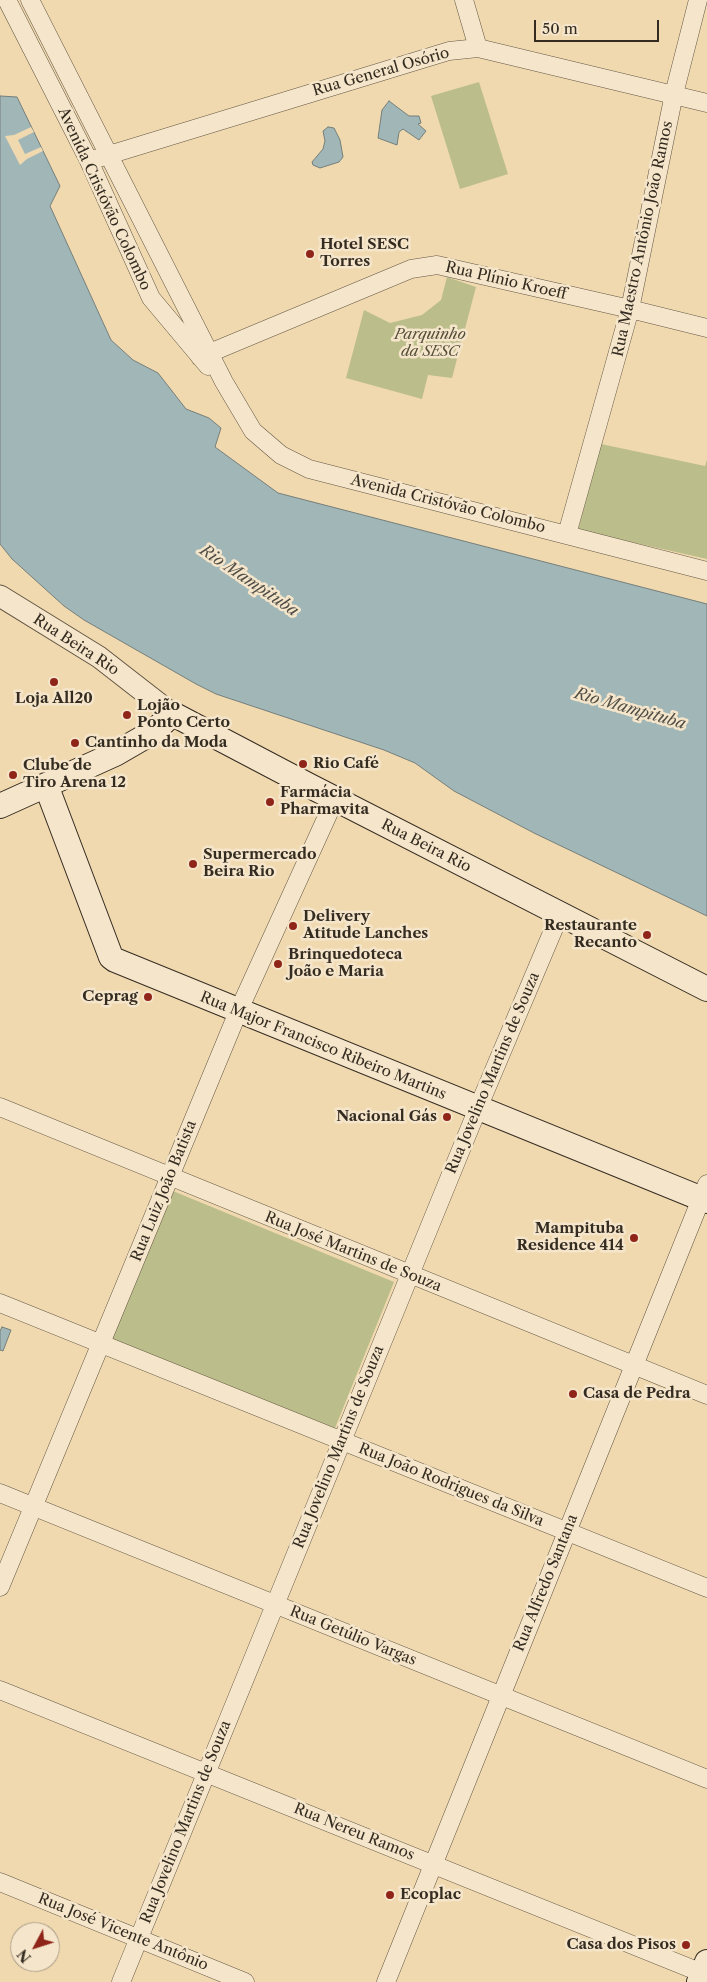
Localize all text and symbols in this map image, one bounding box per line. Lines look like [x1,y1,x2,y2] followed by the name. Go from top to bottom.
[537,10,662,42] scale bar
[542,19,578,38] text: 50 m
[311,44,451,100] street label: Rua General Osório
[54,105,154,293] street label: Avenida Cristóvão Colombo
[609,119,677,359] street label: Rua Maestro Antônio João Ramos
[320,236,409,271] place label: Hotel SESC Torres
[304,248,316,260] marker: Hotel SESC Torres
[444,258,568,304] street label: Rua Plínio Kroeff
[394,326,466,361] park label: Parquinho da SESC
[349,471,547,537] street label: Avenida Cristóvão Colombo
[196,541,302,621] water label: Rio Mampituba
[30,611,122,679] street label: Rua Beira Rio
[48,676,60,688] marker: Loja All20
[572,684,688,734] water label: Rio Mampituba
[15,690,93,708] place label: Loja All20
[137,697,230,732] place label: Lojão Ponto Certo
[121,709,133,721] marker: Lojão Ponto Certo
[85,734,227,752] place label: Cantinho da Moda
[69,737,81,749] marker: Cantinho da Moda
[313,755,379,773] place label: Rio Café
[23,757,126,792] place label: Clube de Tiro Arena 12
[297,758,309,770] marker: Rio Café
[7,769,19,781] marker: Clube de Tiro Arena 12
[280,784,369,819] place label: Farmácia Pharmavita
[264,796,276,808] marker: Farmácia Pharmavita
[378,816,474,876] street label: Rua Beira Rio
[203,846,316,881] place label: Supermercado Beira Rio
[187,858,199,870] marker: Supermercado Beira Rio
[303,908,428,943] place label: Delivery Atitude Lanches
[544,917,637,952] place label: Restaurante Recanto
[287,920,299,932] marker: Delivery Atitude Lanches
[641,929,653,941] marker: Restaurante Recanto
[288,946,402,981] place label: Brinquedoteca João e Maria
[272,958,284,970] marker: Brinquedoteca João e Maria
[442,969,544,1177] street label: Rua Jovelino Martins de Souza
[82,988,138,1006] place label: Ceprag
[197,988,449,1104] street label: Rua Major Francisco Ribeiro Martins
[142,991,154,1003] marker: Ceprag
[336,1108,437,1126] place label: Nacional Gás
[441,1111,453,1123] marker: Nacional Gás
[127,1118,201,1264] street label: Rua Luiz João Batista
[262,1208,444,1296] street label: Rua José Martins de Souza
[517,1220,624,1255] place label: Mampituba Residence 414
[628,1232,640,1244] marker: Mampituba Residence 414
[290,1343,388,1551] street label: Rua Jovelino Martins de Souza
[583,1385,691,1403] place label: Casa de Pedra
[567,1388,579,1400] marker: Casa de Pedra
[356,1440,546,1530] street label: Rua João Rodrigues da Silva
[510,1512,582,1654] street label: Rua Alfredo Santana
[287,1602,419,1670] street label: Rua Getúlio Vargas
[137,1718,235,1926] street label: Rua Jovelino Martins de Souza
[291,1800,417,1864] street label: Rua Nereu Ramos
[400,1886,461,1904] place label: Ecoplac
[384,1889,396,1901] marker: Ecoplac
[35,1890,211,1974] street label: Rua José Vicente Antônio
[10,1922,60,1972] north arrow
[567,1936,676,1954] place label: Casa dos Pisos
[680,1939,692,1951] marker: Casa dos Pisos
[13,1946,35,1966] text: N

